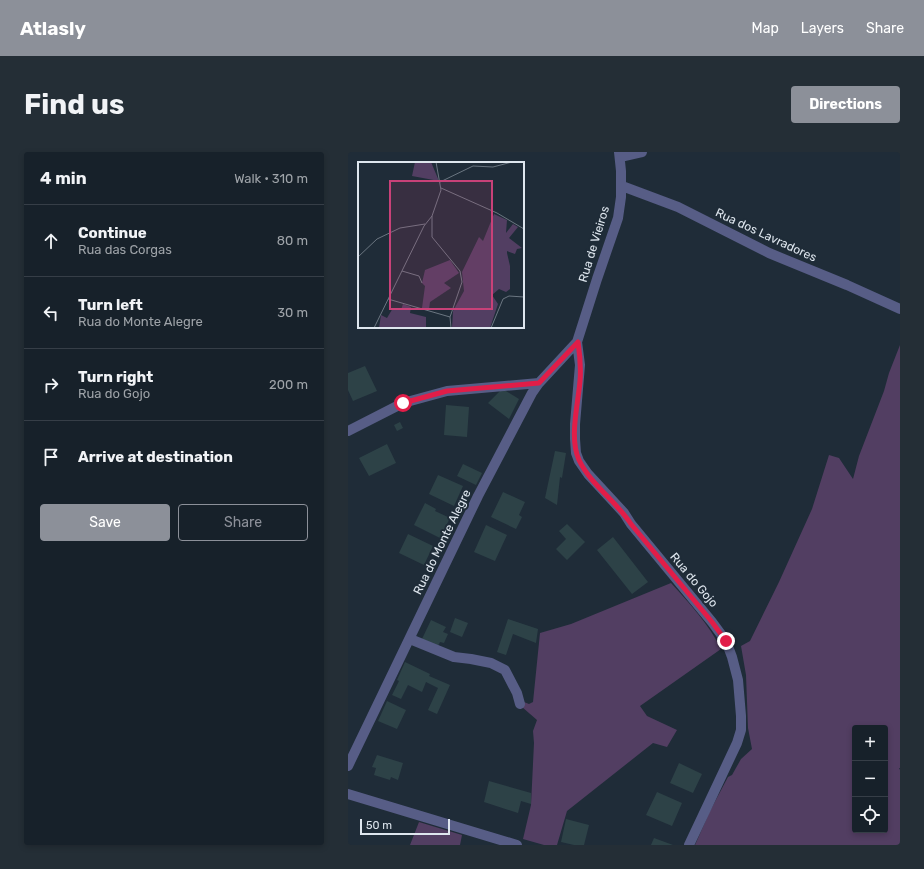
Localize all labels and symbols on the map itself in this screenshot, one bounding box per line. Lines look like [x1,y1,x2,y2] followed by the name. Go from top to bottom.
[358,162,524,328] inset map
[576,204,612,284] street label: Rua de Vieiros
[713,205,819,265] street label: Rua dos Lavradores
[394,394,412,412] route start
[410,487,474,597] street label: Rua do Monte Alegre
[667,550,721,610] street label: Rua do Gojo
[717,632,735,650] route end
[360,817,450,836] scale bar

